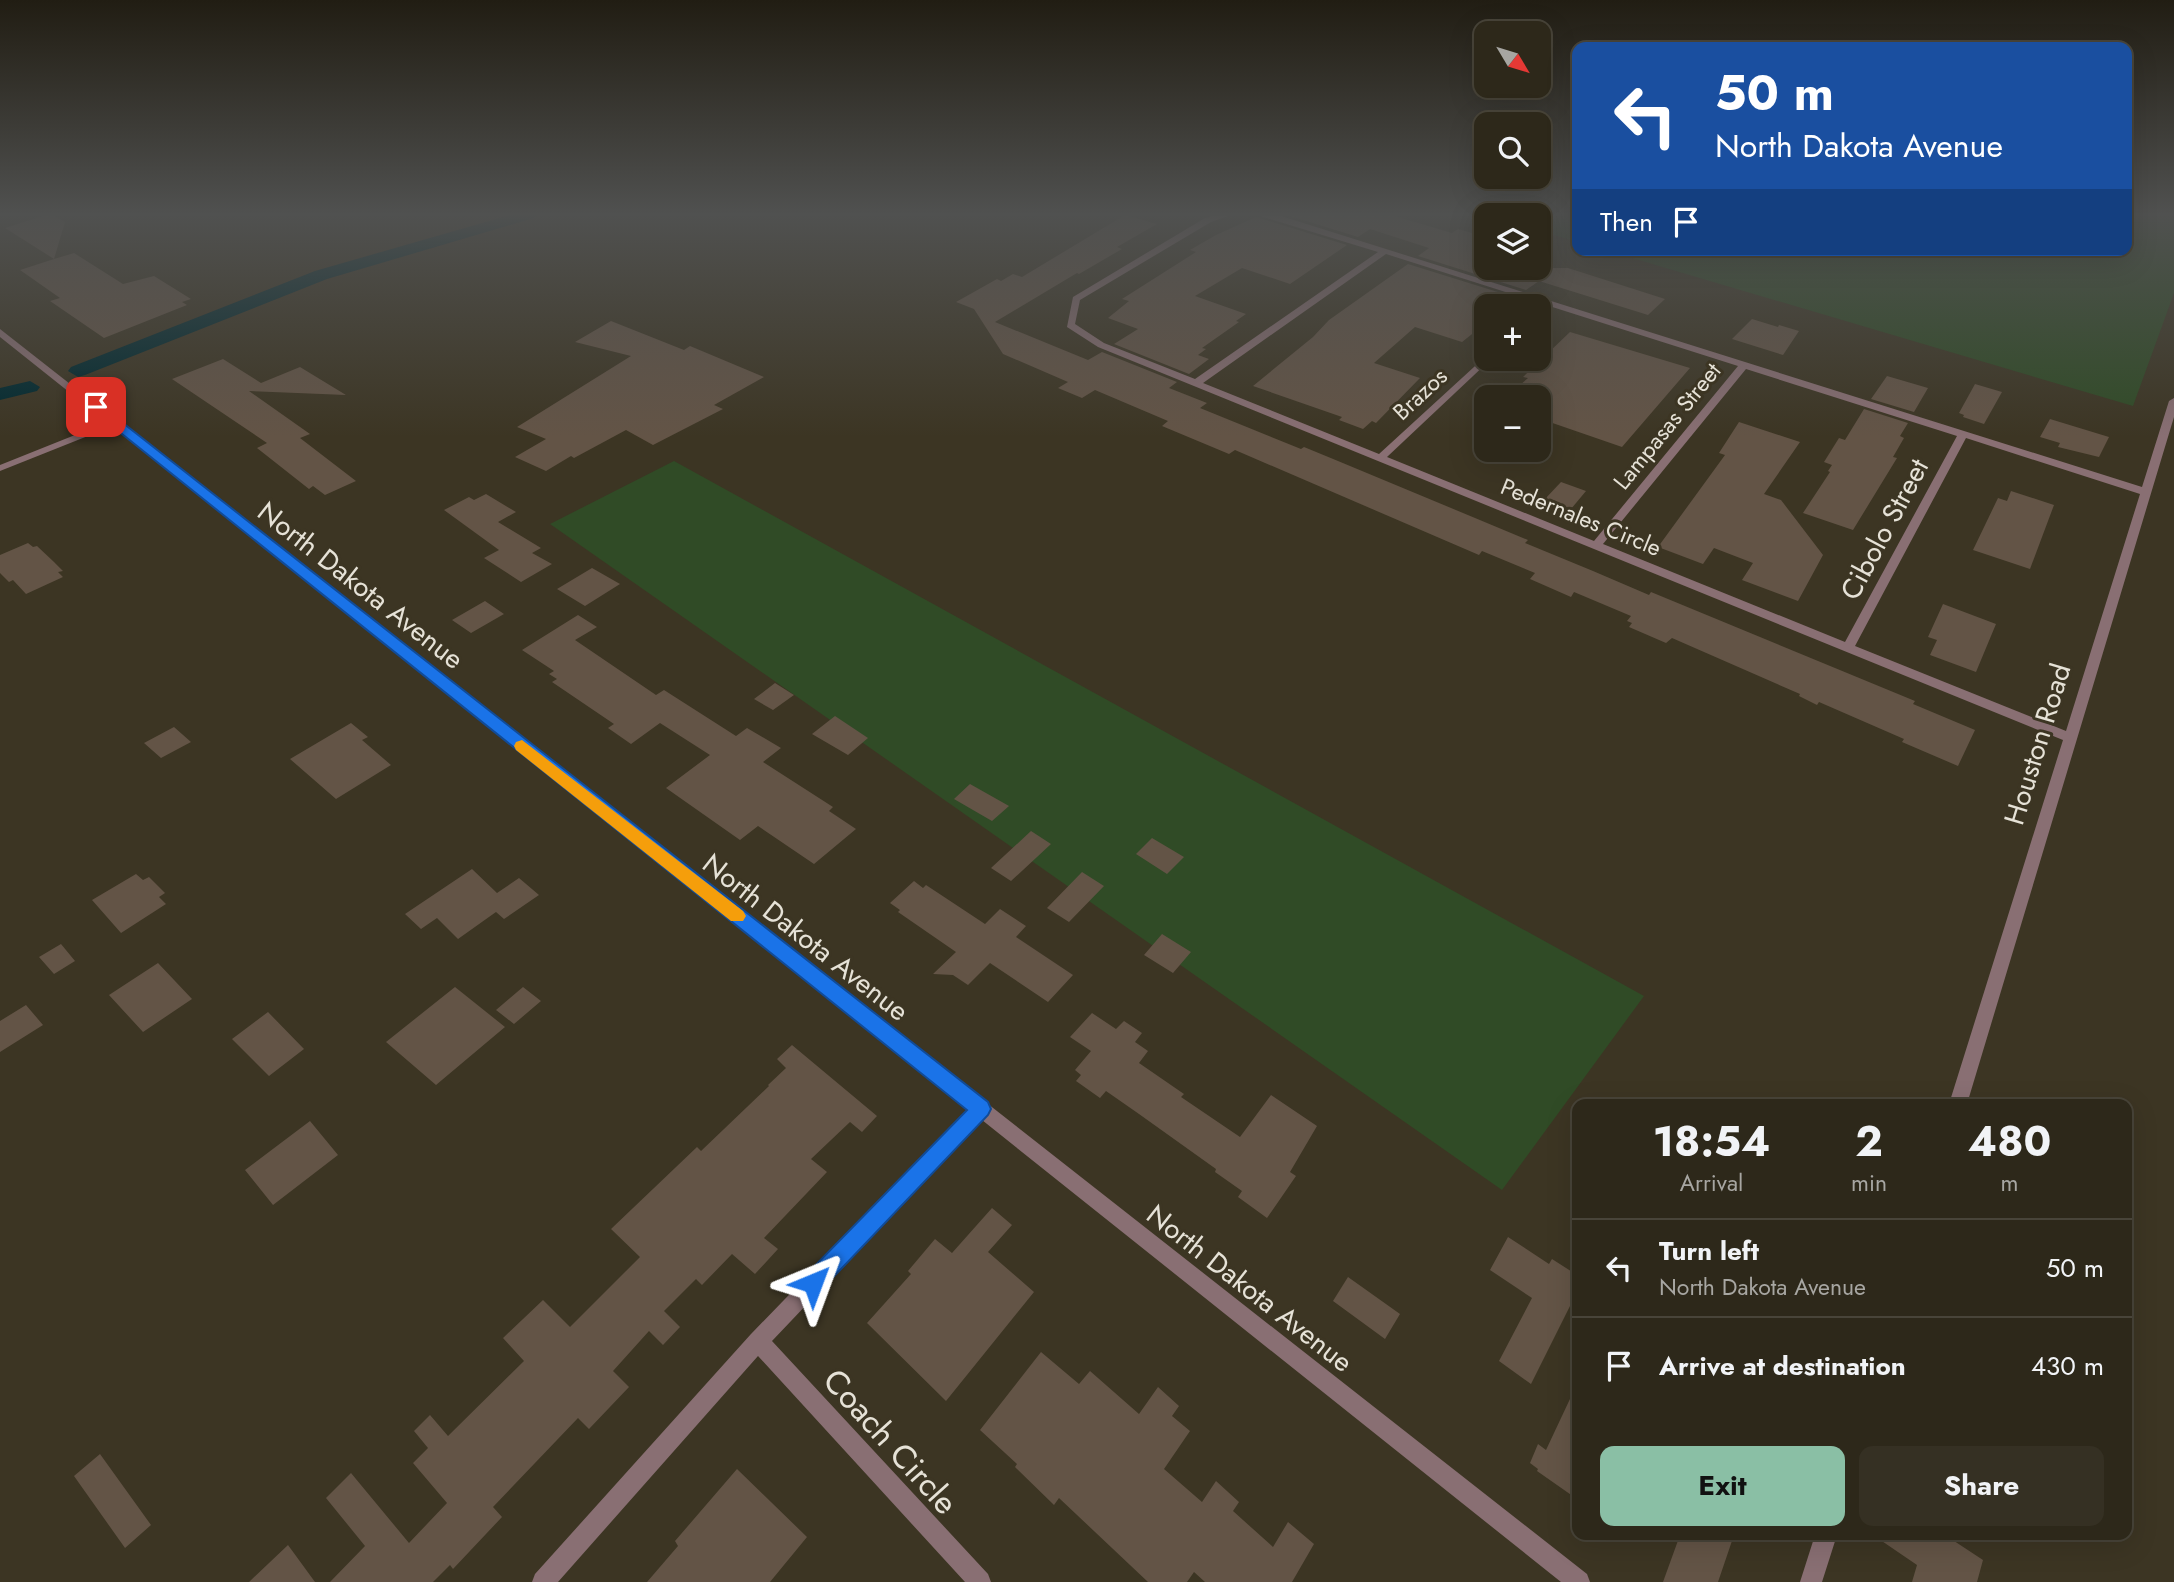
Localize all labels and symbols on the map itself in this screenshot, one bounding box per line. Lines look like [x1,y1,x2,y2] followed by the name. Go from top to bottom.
[1474,21,1550,98] north arrow
[1605,355,1729,497] street label: Lampasas Street
[1385,360,1455,428] street label: Brazos
[66,377,126,437] pin
[1830,451,1939,607] street label: Cibolo Street
[1496,469,1667,565] street label: Pedernales Circle
[249,492,473,679] street label: North Dakota Avenue
[1993,658,2081,830] street label: Houston Road
[694,844,918,1031] street label: North Dakota Avenue
[1138,1195,1362,1382] street label: North Dakota Avenue
[776,1246,850,1320] position arrow
[812,1358,969,1525] street label: Coach Circle

